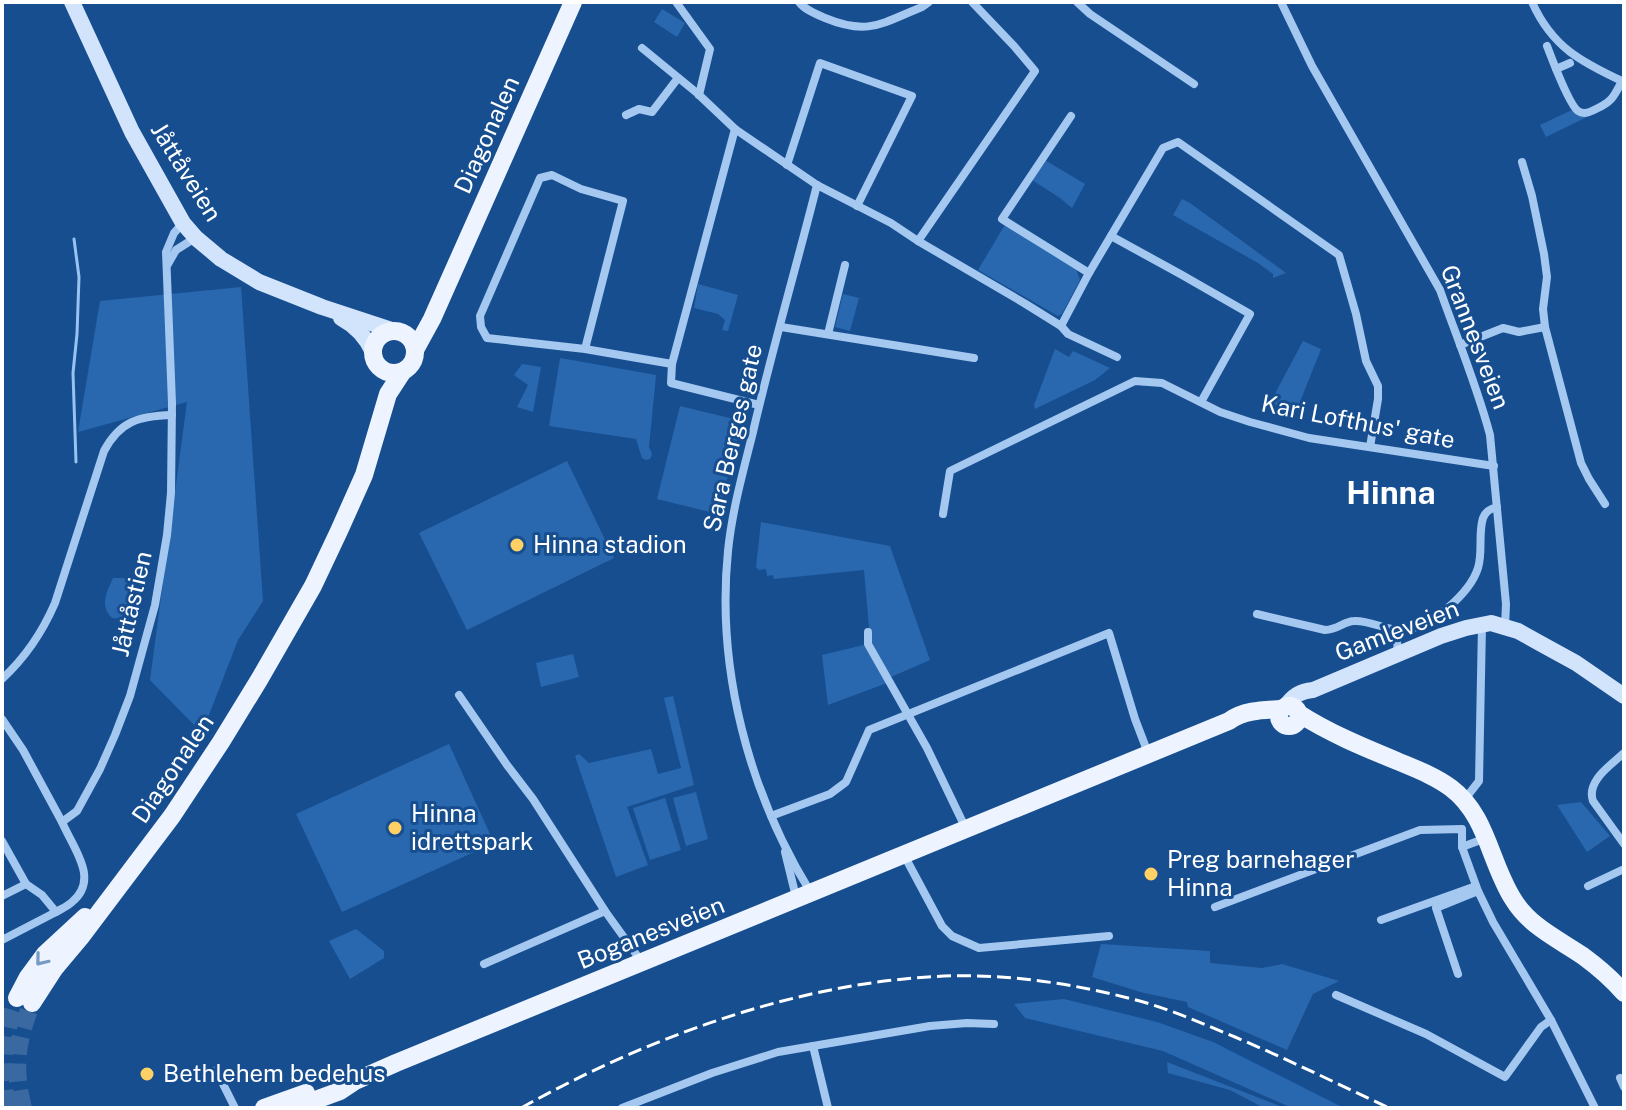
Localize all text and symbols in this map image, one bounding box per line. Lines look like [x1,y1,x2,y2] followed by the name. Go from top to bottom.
[448,72,524,197] street label: Diagonalen
[146,117,228,226] street label: Jåttåveien
[1436,261,1516,413] street label: Grannesveien
[697,341,767,534] street label: Sara Berges gate
[1259,389,1457,454] street label: Kari Lofthus' gate
[1346,474,1436,511] district label: Hinna
[533,530,686,558] place label: Hinna stadion
[508,536,526,554] marker: Hinna stadion
[105,548,157,659] street label: Jåttåstien
[1331,594,1463,667] street label: Gamleveien
[126,709,219,828] street label: Diagonalen
[411,799,534,855] place label: Hinna idrettspark
[386,819,404,837] marker: Hinna idrettspark
[1167,845,1355,901] place label: Preg barnehager Hinna
[1142,865,1160,883] marker: Preg barnehager Hinna
[573,890,728,974] street label: Boganesveien
[36,951,51,965] one-way arrow
[163,1059,385,1087] place label: Bethlehem bedehus
[138,1065,156,1083] marker: Bethlehem bedehus

